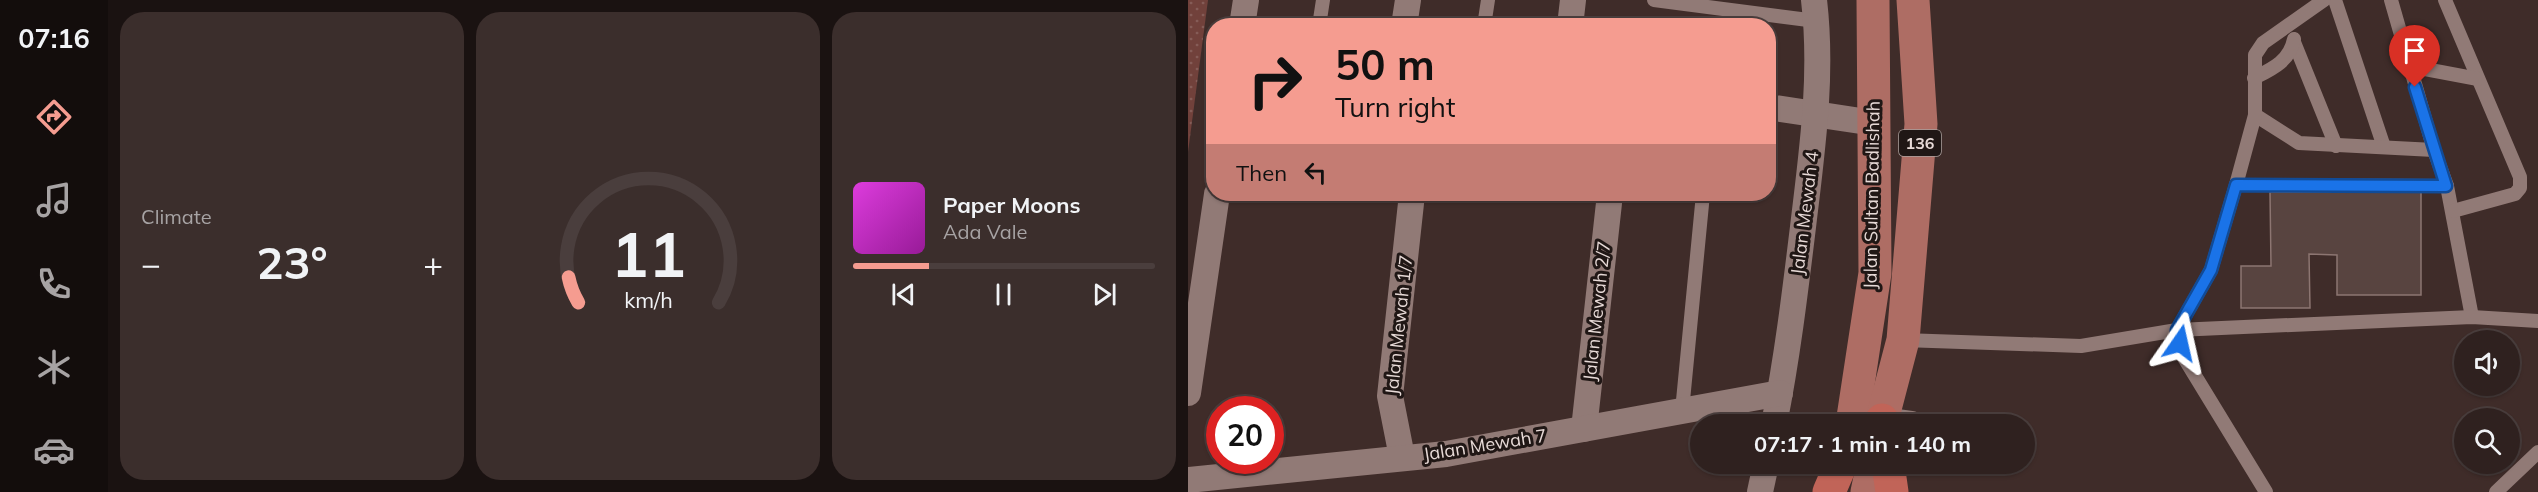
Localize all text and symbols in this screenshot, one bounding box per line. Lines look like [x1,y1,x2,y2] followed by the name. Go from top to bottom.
[18,21,90,55] text: 07:16
[2389,25,2440,87] pin
[2398,34,2431,67] icon: arrive
[1335,38,1435,91] text: 50 m
[1236,42,1314,120] icon: right
[1335,90,1455,124] text: Turn right
[33,96,75,138] icon: directions
[1858,101,1885,289] street label: Jalan Sultan Badlishah
[1899,130,1941,156] road number: 136
[1786,150,1824,276] street label: Jalan Mewah 4
[1299,156,1332,189] icon: left
[1236,159,1287,187] text: Then
[33,179,75,221] icon: music
[943,191,1081,219] text: Paper Moons
[141,204,212,229] text: Climate
[611,214,685,293] text: 11
[943,219,1027,244] text: Ada Vale
[256,234,328,290] text: 23°
[1578,240,1615,382] street label: Jalan Mewah 2/7
[141,243,161,284] text: −
[423,243,443,284] text: +
[1380,254,1417,396] street label: Jalan Mewah 1/7
[33,263,75,305] icon: phone
[887,278,920,311] icon: previous
[987,278,1020,311] icon: pause
[1088,278,1121,311] icon: next
[624,286,672,313] text: km/h
[2148,311,2212,375] position arrow
[2454,330,2520,474] map controls
[2454,330,2520,396] button: sound
[33,346,75,388] icon: climate
[1206,396,1284,474] speed limit sign: 20
[2454,408,2520,474] button: search
[1422,423,1548,466] street label: Jalan Mewah 7
[33,429,75,471] icon: car
[1754,430,1971,458] text: 07:17 · 1 min · 140 m

